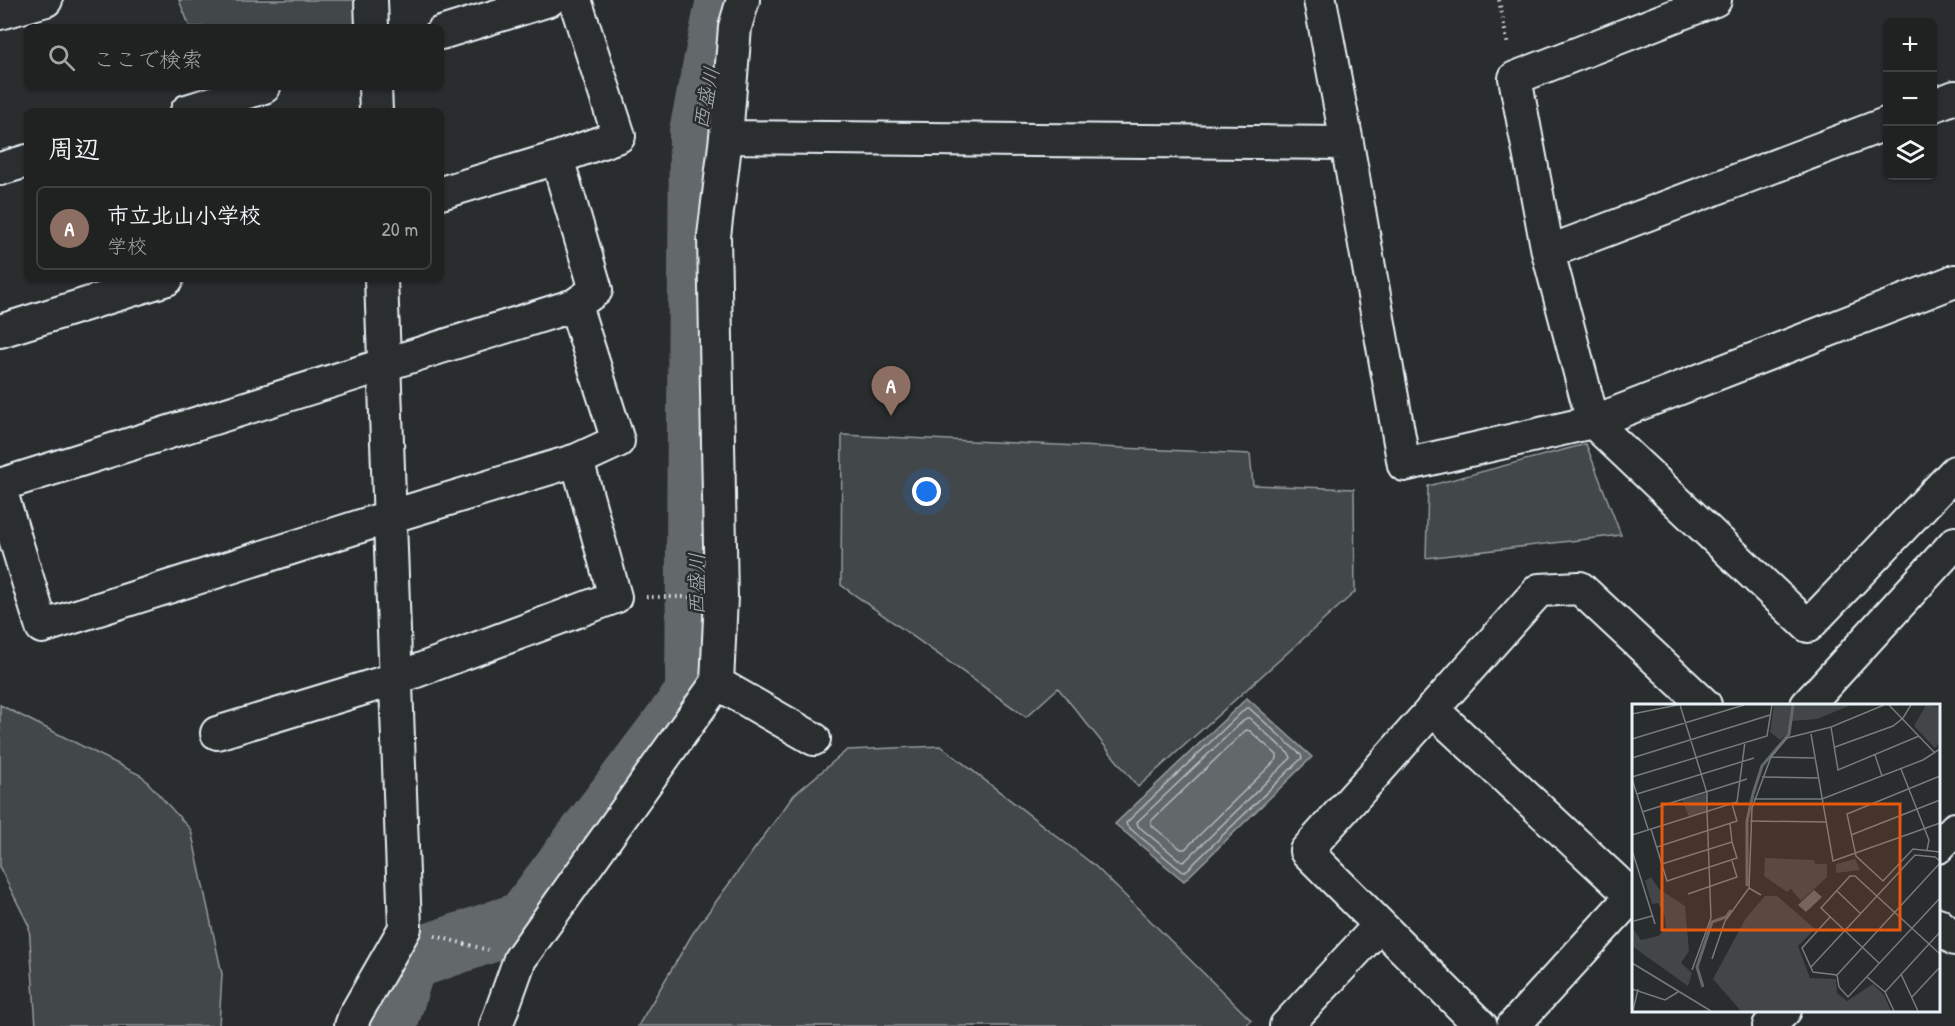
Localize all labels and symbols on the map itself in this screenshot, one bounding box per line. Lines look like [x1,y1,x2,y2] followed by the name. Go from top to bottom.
[686,64,726,132] water label: 西盛川
[872,366,910,416] pin: A
[912,477,941,506] your location
[682,553,711,616] water label: 西盛川
[1632,704,1940,1011] inset map

